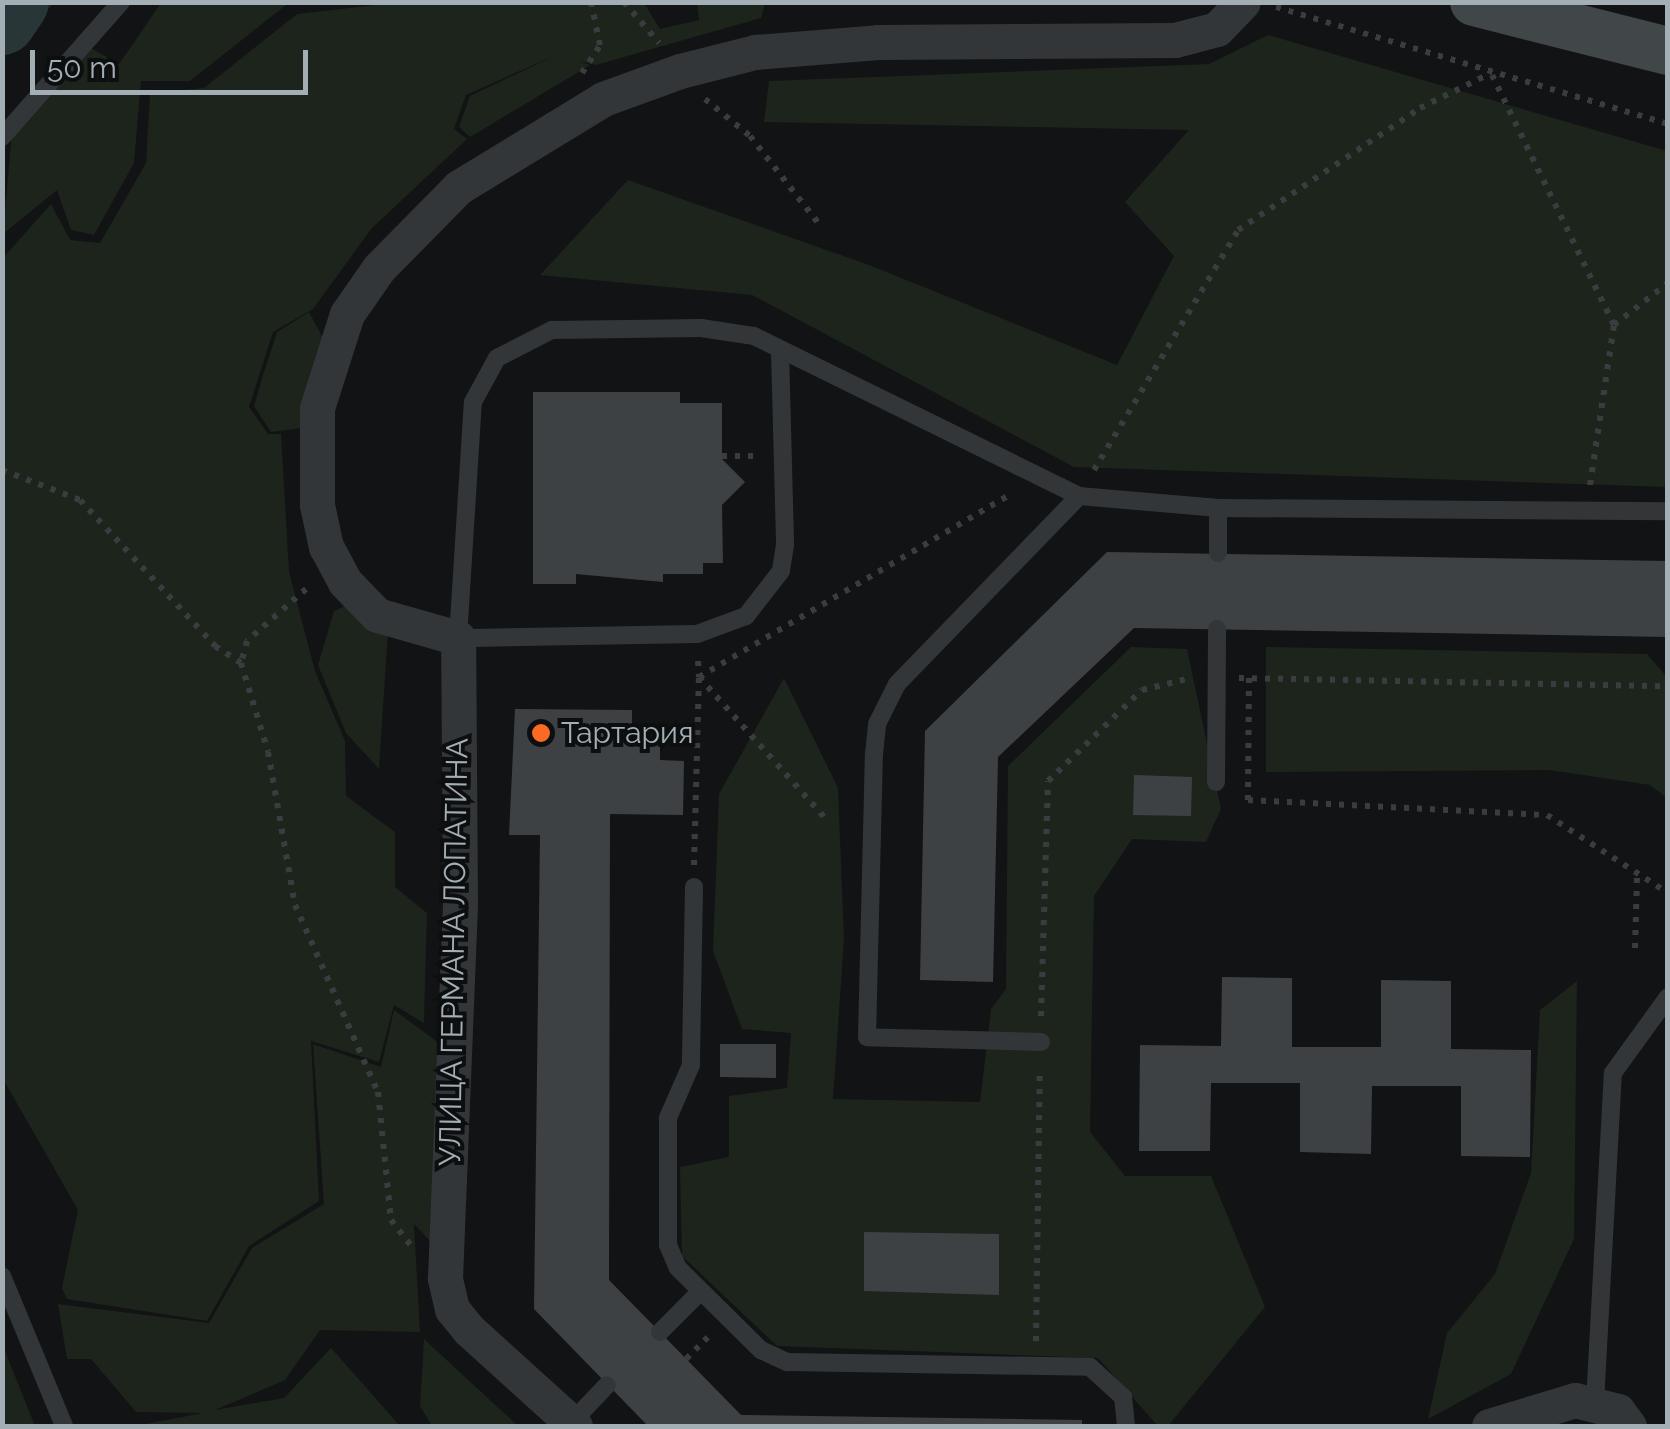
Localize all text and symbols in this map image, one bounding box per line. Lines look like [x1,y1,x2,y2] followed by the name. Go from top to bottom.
[35,30,312,92] scale bar
[47,50,117,85] text: 50 m
[561,715,693,751] place label: Тартария
[530,722,552,744] marker: Тартария
[432,737,476,1167] street label: УЛИЦА ГЕРМАНА ЛОПАТИНА

